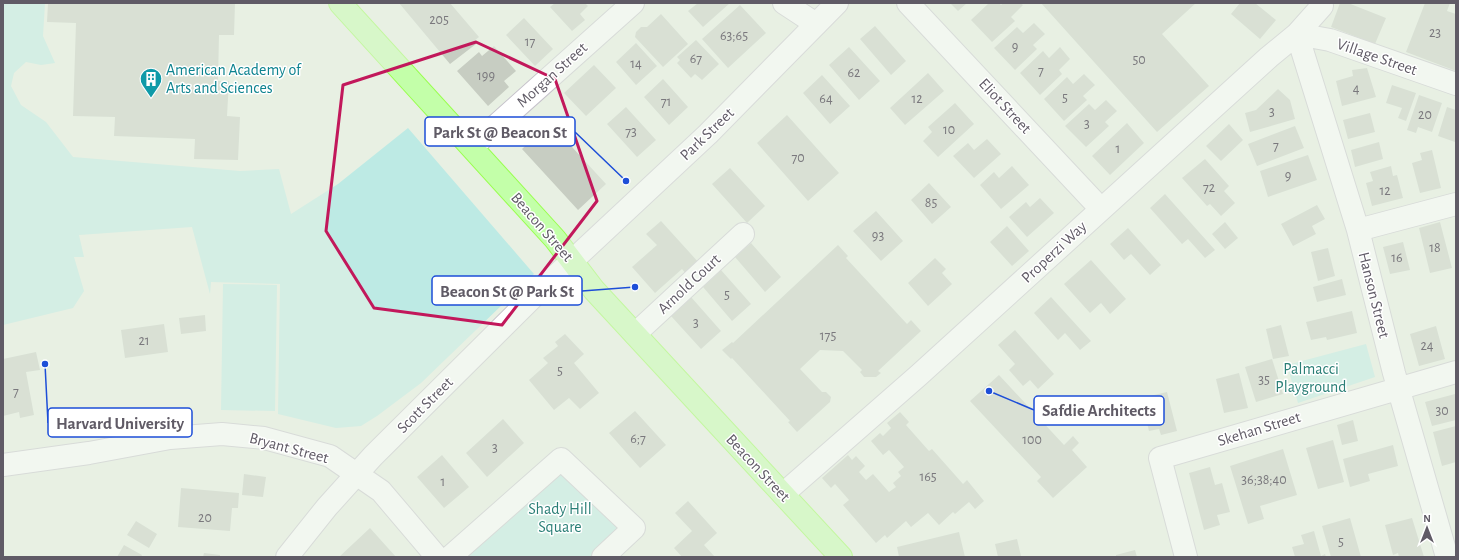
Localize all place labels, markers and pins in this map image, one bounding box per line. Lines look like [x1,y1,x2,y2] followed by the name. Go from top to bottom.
[166,62,302,96] place label: American Academy of Arts and Sciences
[138,66,164,99] building icon: American Academy of Arts and Sciences
[425,117,575,146] callout: Park St @ Beacon St
[432,276,582,305] callout: Beacon St @ Park St
[1034,396,1164,425] callout: Safdie Architects
[48,408,192,437] callout: Harvard University

